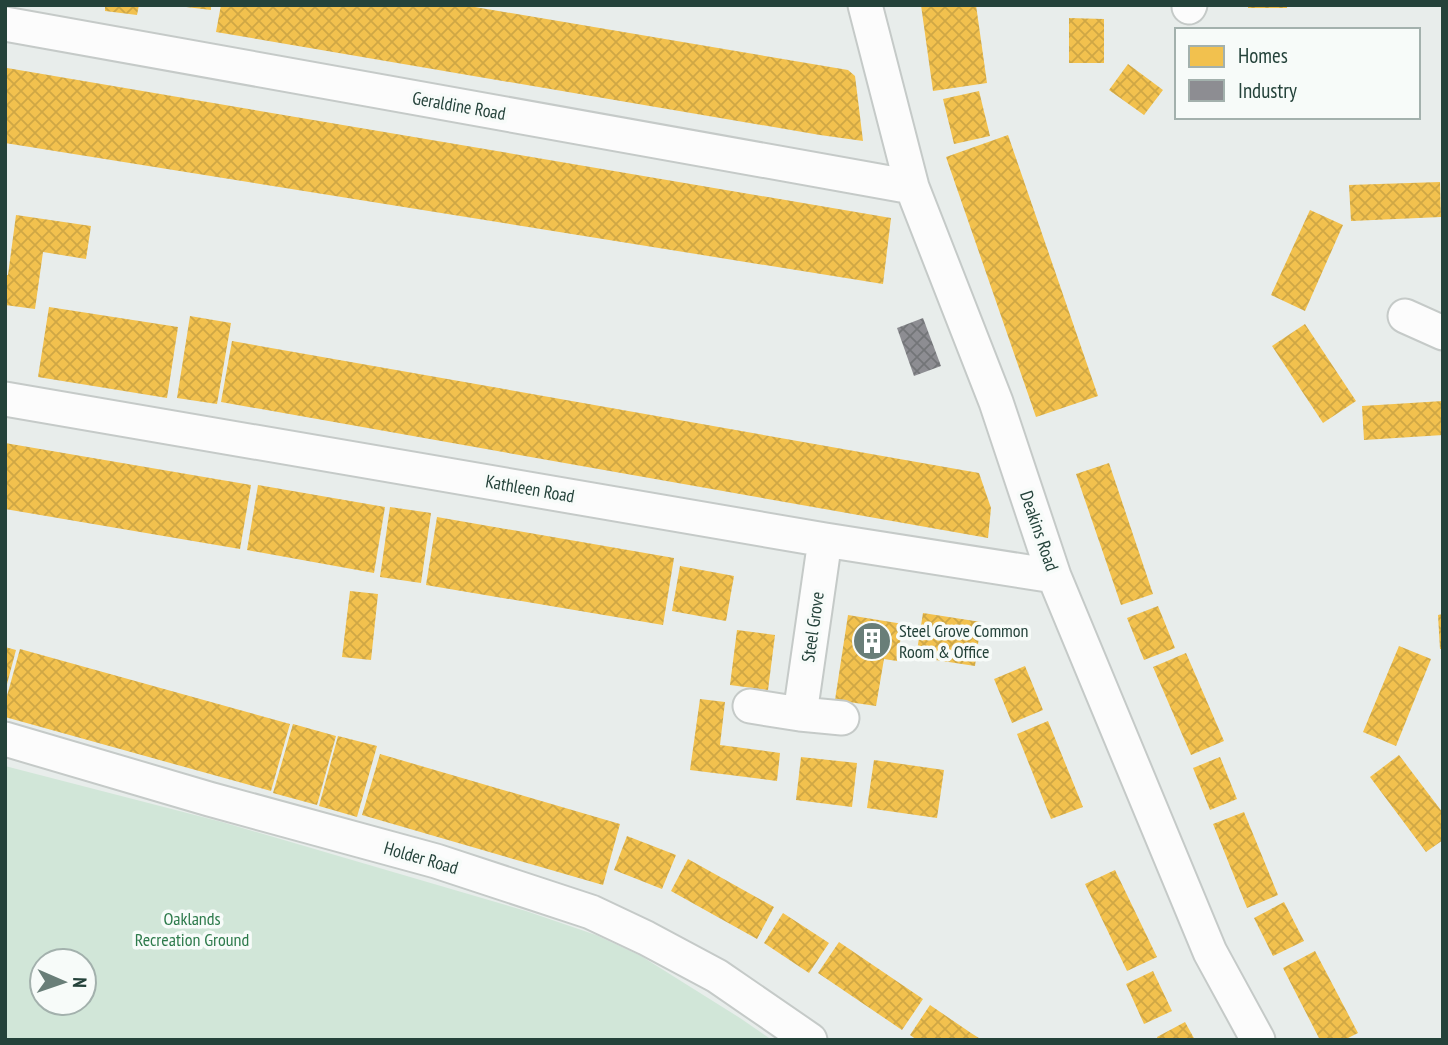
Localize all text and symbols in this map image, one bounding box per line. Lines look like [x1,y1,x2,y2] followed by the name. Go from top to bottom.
[1175,28,1420,119] legend
[1238,42,1288,69] text: Homes
[1238,77,1297,104] text: Industry
[411,86,507,125] street label: Geraldine Road
[484,469,576,508] street label: Kathleen Road
[1015,488,1064,574] street label: Deakins Road
[796,590,829,664] street label: Steel Grove
[899,619,1029,663] place label: Steel Grove Common Room & Office
[851,620,893,662] building icon: Steel Grove Common Room & Office
[381,836,461,879] street label: Holder Road
[135,907,249,951] park label: Oaklands Recreation Ground
[28,947,98,1017] north arrow
[68,977,92,988] text: N

